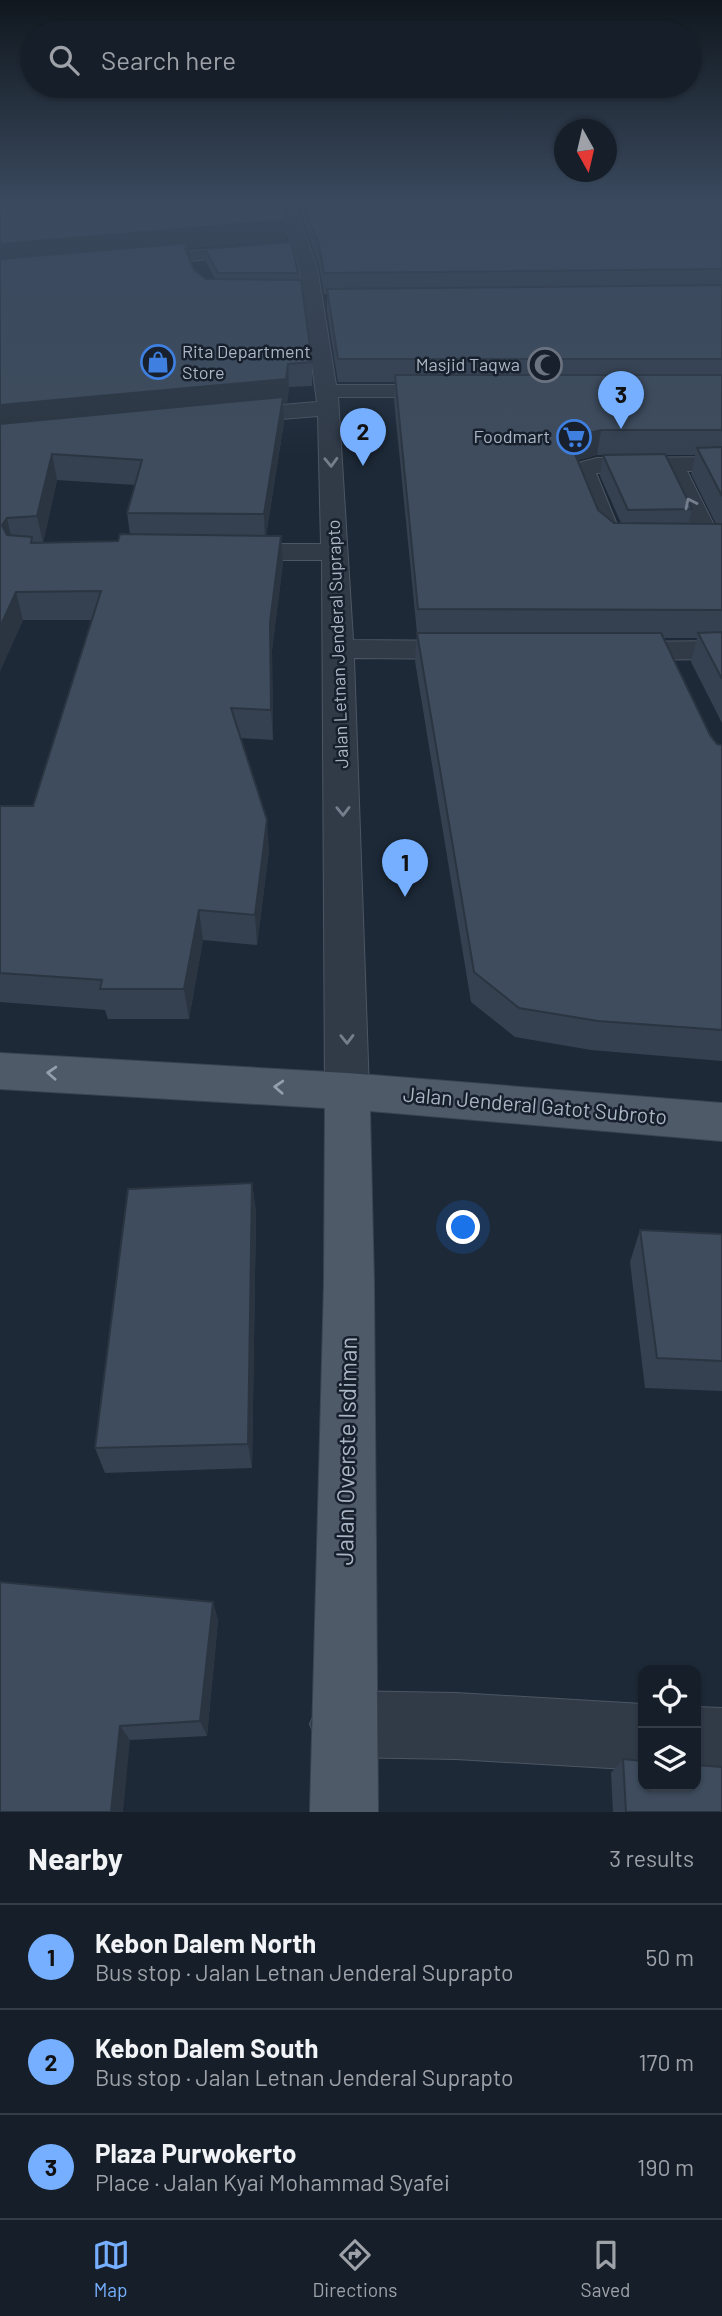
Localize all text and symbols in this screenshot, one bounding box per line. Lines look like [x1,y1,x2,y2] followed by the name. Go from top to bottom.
[21,21,701,98] search box
[45,41,83,79] icon: search
[101,44,236,75] text: Search here
[554,119,617,182] north arrow
[182,340,311,383] place label: Rita Department Store
[139,343,177,381] shop icon: Rita Department Store
[526,346,564,384] mosque icon: Masjid Taqwa
[416,353,520,375] place label: Masjid Taqwa
[598,371,644,429] pin: 3
[340,408,386,466] pin: 2
[555,418,593,456] supermarket icon: Foodmart
[474,425,550,447] place label: Foodmart
[324,456,339,467] one-way arrow
[685,498,699,510] one-way arrow
[322,519,352,769] street label: Jalan Letnan Jenderal Suprapto
[335,807,351,817] one-way arrow
[382,839,428,897] pin: 1
[339,1034,354,1045] one-way arrow
[46,1066,57,1081] one-way arrow
[273,1080,284,1095] one-way arrow
[402,1081,668,1129] street label: Jalan Jenderal Gatot Subroto
[446,1210,480,1244] your location
[329,1336,362,1565] street label: Jalan Overste Isdiman
[638,1665,701,1791] map controls
[638,1665,701,1728] button: locate
[638,1728,701,1791] button: layers
[28,1840,123,1876] text: Nearby
[609,1844,694,1872] text: 3 results
[95,1927,316,1958] text: Kebon Dalem North
[47,1943,55,1971] text: 1
[646,1943,694,1971] text: 50 m
[95,1958,514,1986] text: Bus stop · Jalan Letnan Jenderal Suprapto
[95,2032,318,2063] text: Kebon Dalem South
[45,2048,57,2076] text: 2
[638,2048,694,2076] text: 170 m
[95,2063,514,2091] text: Bus stop · Jalan Letnan Jenderal Suprapto
[95,2137,297,2168] text: Plaza Purwokerto
[45,2153,57,2181] text: 3
[637,2153,694,2181] text: 190 m
[95,2168,450,2196] text: Place · Jalan Kyai Mohammad Syafei
[92,2236,130,2301] tab: Map
[313,2236,398,2301] tab: Directions
[581,2236,630,2301] tab: Saved

